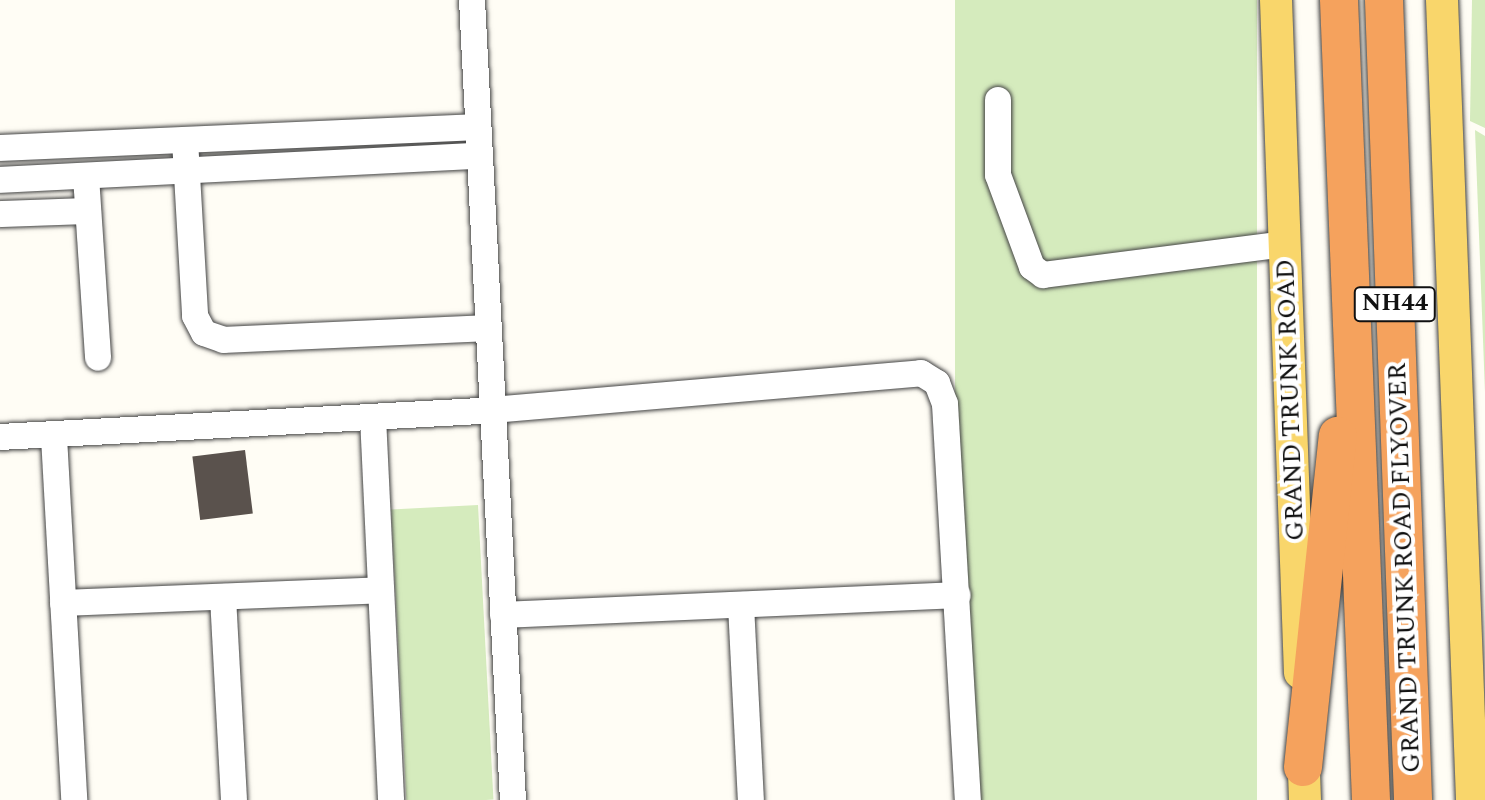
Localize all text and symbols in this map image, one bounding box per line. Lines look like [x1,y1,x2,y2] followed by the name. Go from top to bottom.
[1270,259,1312,541] street label: GRAND TRUNK ROAD
[1353,284,1437,324] road number: NH44
[1382,363,1428,773] street label: GRAND TRUNK ROAD FLYOVER

